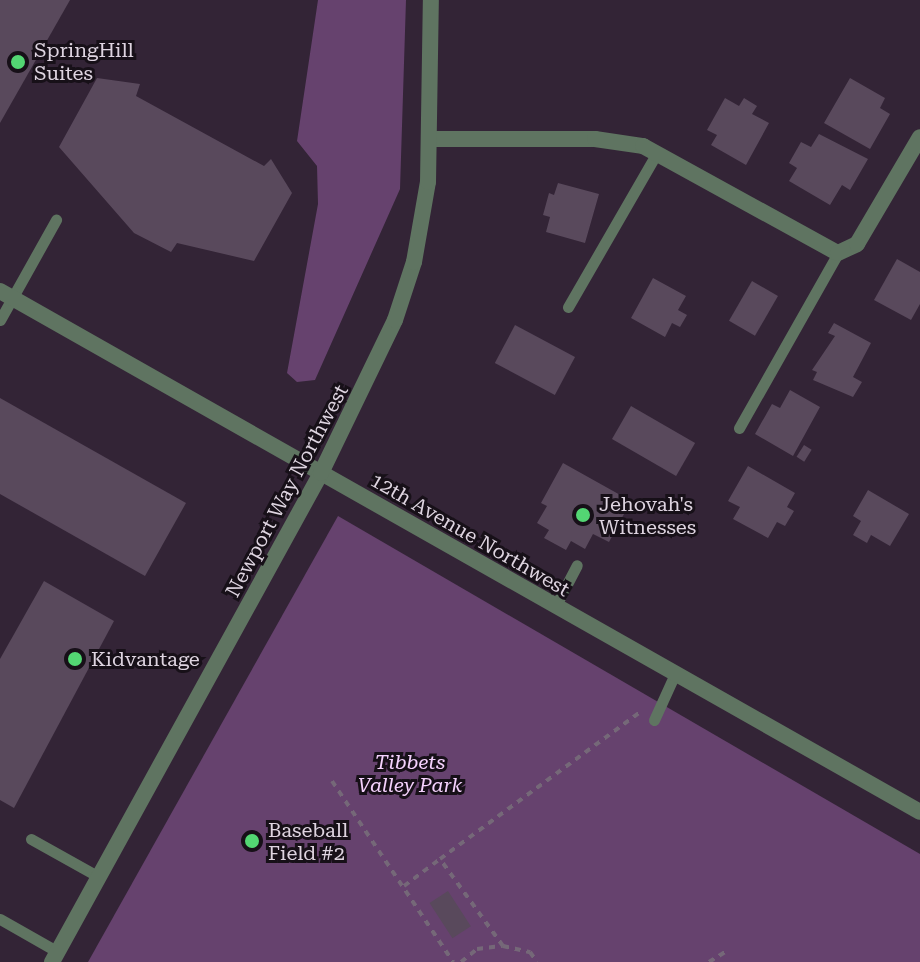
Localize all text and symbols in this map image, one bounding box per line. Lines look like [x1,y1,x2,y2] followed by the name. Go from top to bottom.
[34,38,134,85] place label: SpringHill Suites
[9,53,27,71] marker: SpringHill Suites
[221,381,353,601] street label: Newport Way Northwest
[366,468,574,602] street label: 12th Avenue Northwest
[599,492,696,539] place label: Jehovah's Witnesses
[574,506,592,524] marker: Jehovah's Witnesses
[91,647,200,671] place label: Kidvantage
[66,650,84,668] marker: Kidvantage
[358,751,462,798] park label: Tibbets Valley Park
[268,818,348,865] place label: Baseball Field #2
[243,832,261,850] marker: Baseball Field #2

